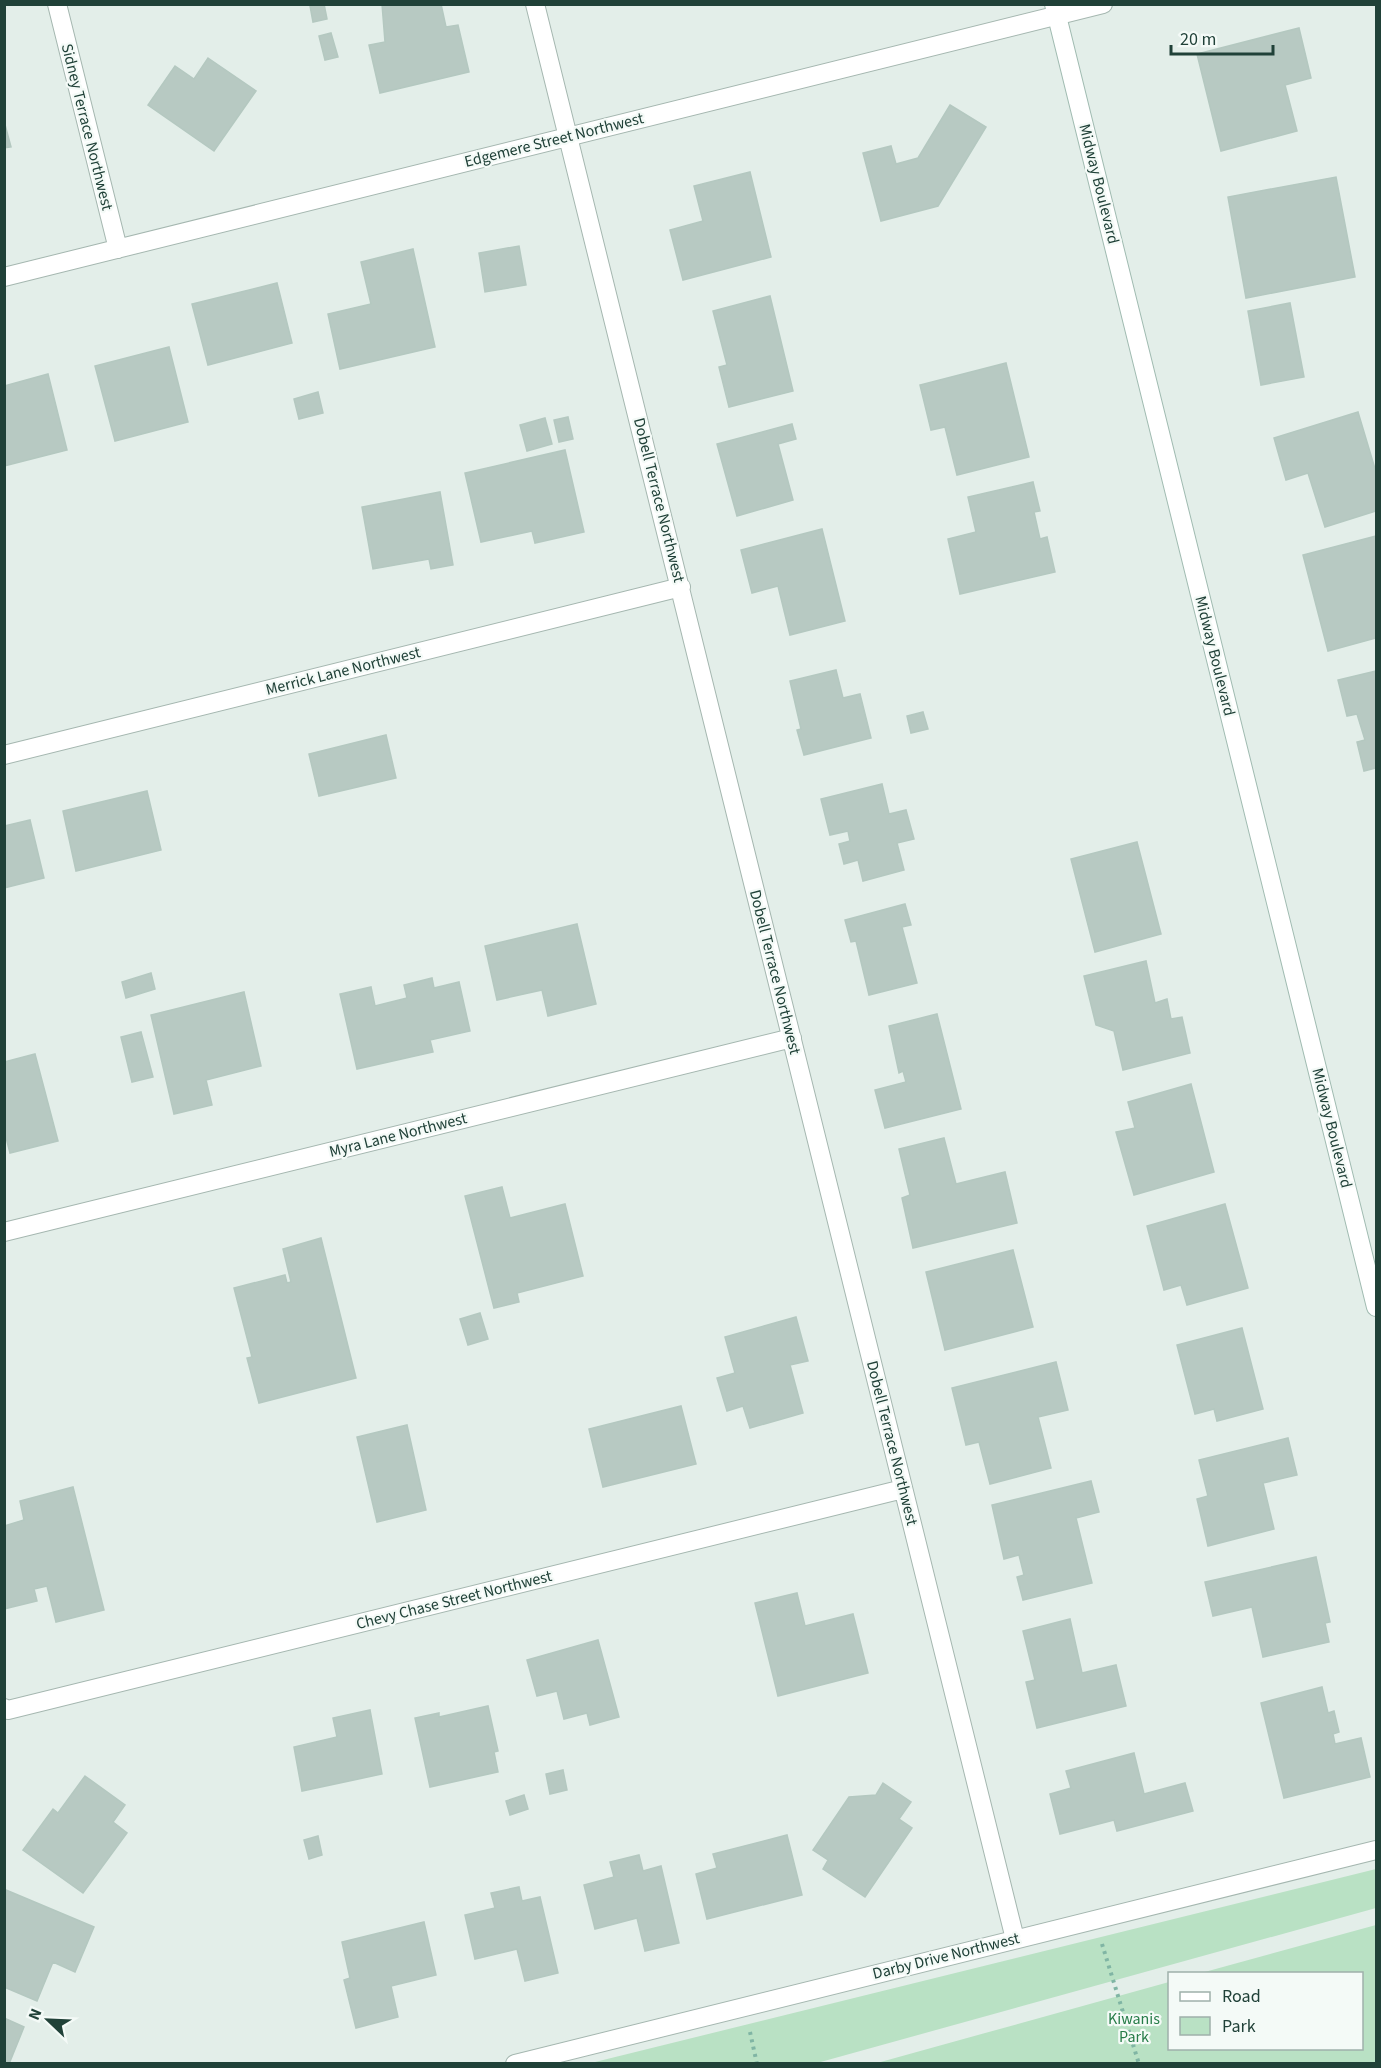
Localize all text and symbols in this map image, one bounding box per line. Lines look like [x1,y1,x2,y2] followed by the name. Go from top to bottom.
[1171,18,1273,56] scale bar
[1180,27,1216,52] text: 20 m
[56,41,118,213] street label: Sidney Terrace Northwest
[462,107,646,173] street label: Edgemere Street Northwest
[1073,122,1125,246] street label: Midway Boulevard
[628,415,690,585] street label: Dobell Terrace Northwest
[1189,594,1241,718] street label: Midway Boulevard
[263,641,423,701] street label: Merrick Lane Northwest
[744,887,806,1057] street label: Dobell Terrace Northwest
[1306,1066,1358,1190] street label: Midway Boulevard
[327,1107,470,1163] street label: Myra Lane Northwest
[861,1358,923,1528] street label: Dobell Terrace Northwest
[354,1565,555,1635] street label: Chevy Chase Street Northwest
[870,1927,1022,1985] street label: Darby Drive Northwest
[1168,1972,1363,2050] legend
[1222,1984,1261,2009] text: Road
[18,1990,78,2050] north arrow
[23,2005,47,2024] text: N
[1108,2008,1160,2048] park label: Kiwanis Park
[1222,2014,1256,2039] text: Park

